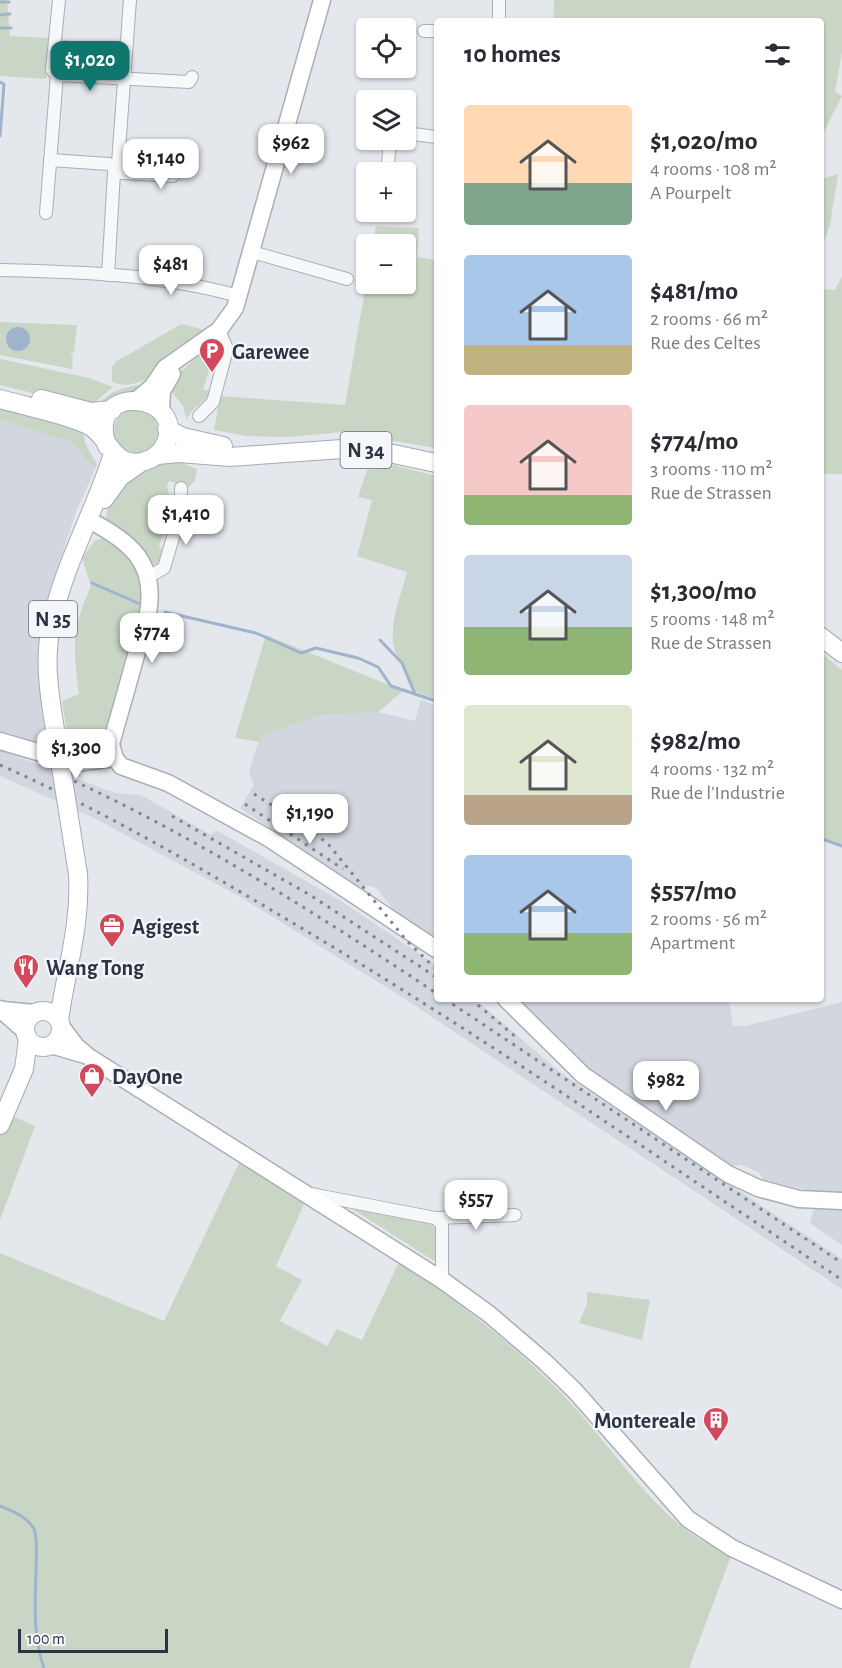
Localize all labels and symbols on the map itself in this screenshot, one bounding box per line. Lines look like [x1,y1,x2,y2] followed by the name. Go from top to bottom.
[41,41,139,92] pin: $1,020
[255,124,327,175] pin: $962
[112,139,210,190] pin: $1,140
[135,245,207,296] pin: $481
[197,336,227,374] parking icon: Garewee
[232,341,309,363] place label: Garewee
[340,432,392,468] road number: N 34
[137,495,235,546] pin: $1,410
[29,601,77,637] road number: N 35
[116,613,188,664] pin: $774
[27,729,125,780] pin: $1,300
[261,794,359,845] pin: $1,190
[97,911,127,949] office icon: Agigest
[132,916,200,938] place label: Agigest
[11,952,41,990] restaurant icon: Wang Tong
[46,957,145,979] place label: Wang Tong
[77,1061,107,1099] shop icon: DayOne
[630,1061,702,1112] pin: $982
[112,1066,183,1089] place label: DayOne
[440,1180,512,1231] pin: $557
[701,1405,731,1443] building icon: Montereale
[594,1410,696,1432] place label: Montereale
[18,1626,168,1654] scale bar

